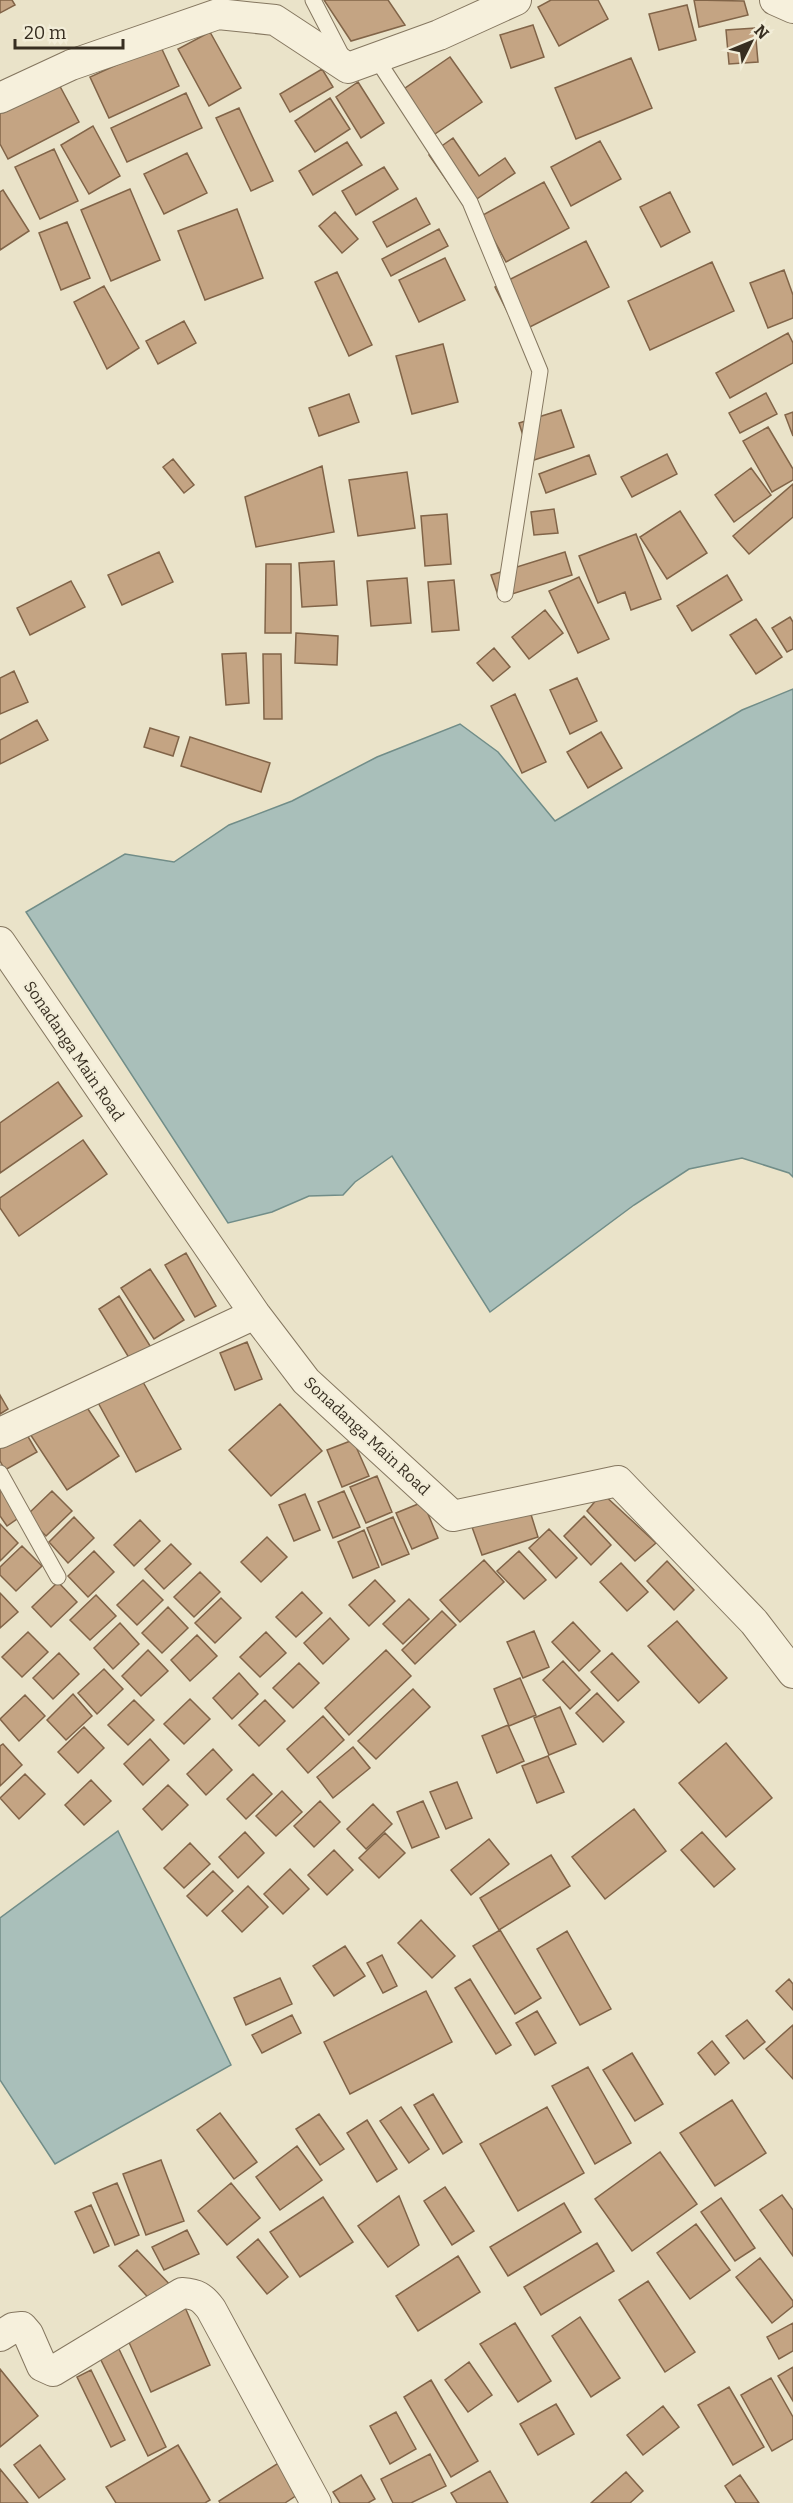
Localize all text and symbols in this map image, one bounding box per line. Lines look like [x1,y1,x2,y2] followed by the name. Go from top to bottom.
[15,12,123,50] scale bar
[721,12,781,72] north arrow
[750,21,773,43] text: N
[24,22,66,44] text: 20 m
[20,977,128,1125] street label: Sonadanga Main Road
[300,1373,434,1499] street label: Sonadanga Main Road

